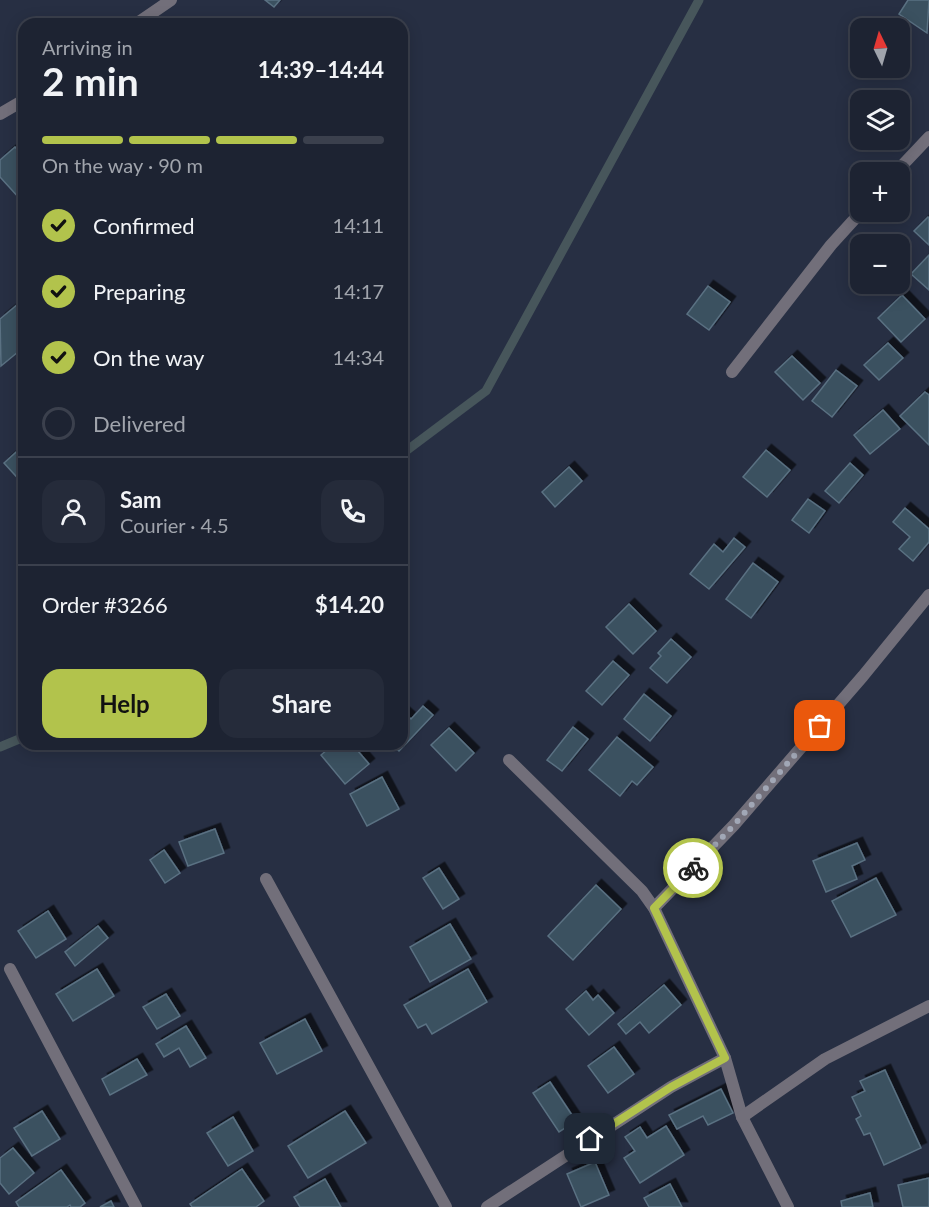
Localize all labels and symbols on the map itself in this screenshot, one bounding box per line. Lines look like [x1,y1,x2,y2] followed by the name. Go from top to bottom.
[850,18,910,78] north arrow
[794,700,845,751] pin
[663,838,723,898] courier
[564,1113,615,1164] pin

